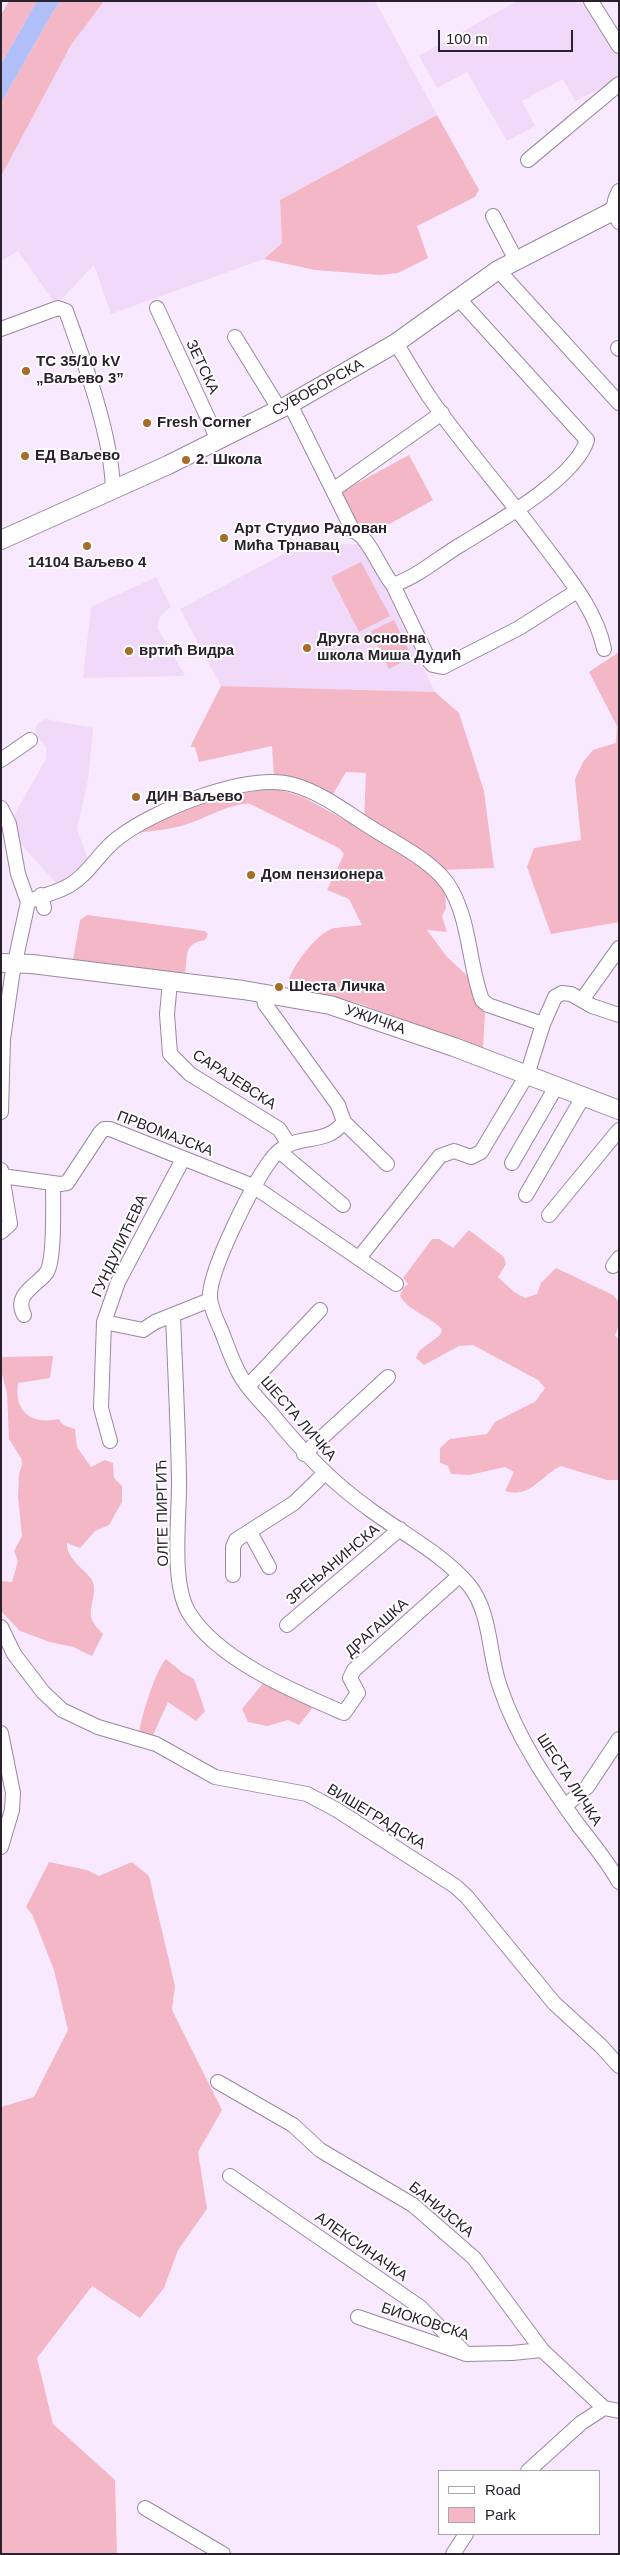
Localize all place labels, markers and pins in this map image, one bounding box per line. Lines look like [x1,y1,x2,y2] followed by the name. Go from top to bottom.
[36,353,124,388] place label: ТС 35/10 kV „Ваљево 3”
[20,365,32,377] marker: ТС 35/10 kV „Ваљево 3”
[157,414,251,432] place label: Fresh Corner
[141,417,153,429] marker: Fresh Corner
[35,447,120,465] place label: ЕД Ваљево
[19,450,31,462] marker: ЕД Ваљево
[196,451,262,469] place label: 2. Школа
[180,454,192,466] marker: 2. Школа
[234,520,387,555] place label: Арт Студио Радован Мића Трнавац
[218,532,230,544] marker: Арт Студио Радован Мића Трнавац
[81,540,93,552] marker: 14104 Ваљево 4
[28,554,146,572] place label: 14104 Ваљево 4
[317,630,461,665] place label: Друга основна школа Миша Дудић
[139,642,234,660] place label: вртић Видра
[301,642,313,654] marker: Друга основна школа Миша Дудић
[123,645,135,657] marker: вртић Видра
[146,788,243,806] place label: ДИН Ваљево
[130,791,142,803] marker: ДИН Ваљево
[261,866,383,884] place label: Дом пензионера
[245,869,257,881] marker: Дом пензионера
[289,978,385,996] place label: Шеста Личка
[273,981,285,993] marker: Шеста Личка

